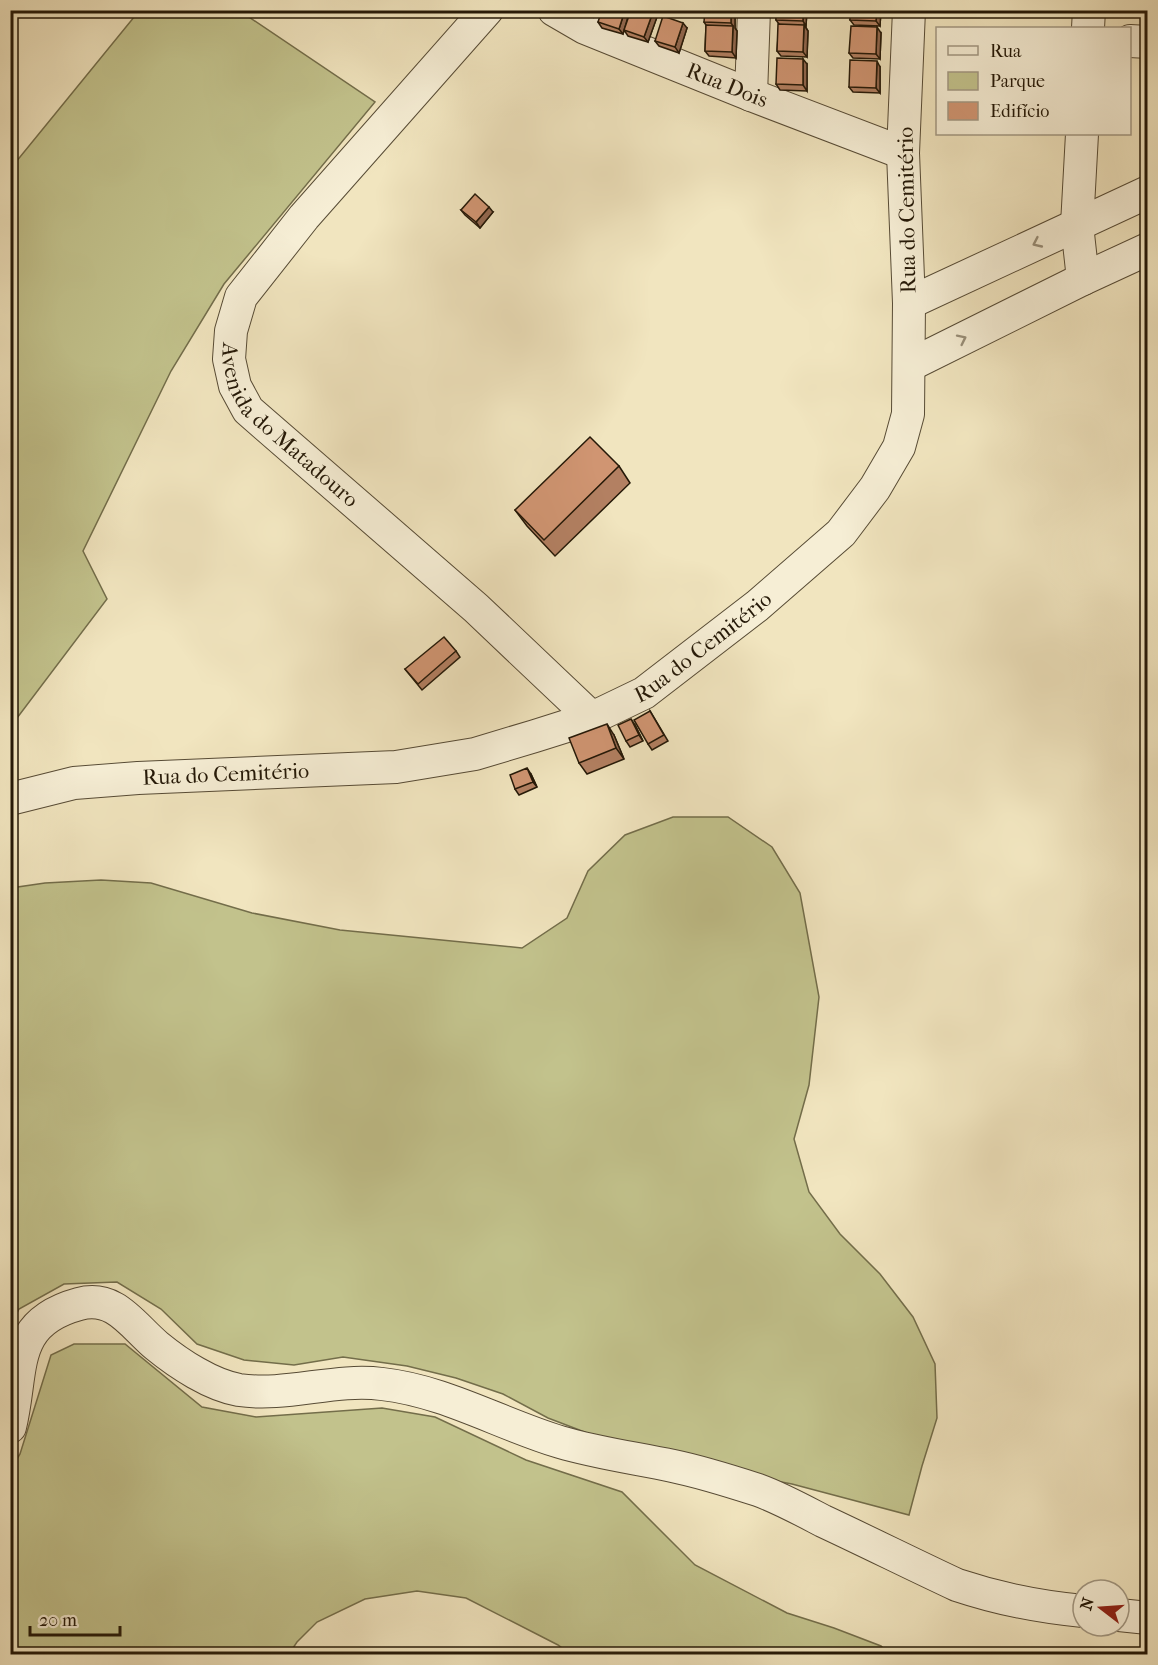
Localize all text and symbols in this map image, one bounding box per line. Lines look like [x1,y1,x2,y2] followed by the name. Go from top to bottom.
[936,27,1131,135] legend
[990,41,1022,62] text: Rua
[683,57,771,113] street label: Rua Dois
[990,71,1045,92] text: Parque
[990,101,1049,122] text: Edifício
[893,126,921,294] street label: Rua do Cemitério
[1033,236,1044,248] one-way arrow
[956,334,967,346] one-way arrow
[216,341,364,513] street label: Avenida do Matadouro
[630,586,777,709] street label: Rua do Cemitério
[142,758,310,791] street label: Rua do Cemitério
[1071,1578,1131,1638] north arrow
[1076,1594,1098,1612] text: N
[30,1599,120,1637] scale bar
[39,1610,77,1631] text: 20 m

